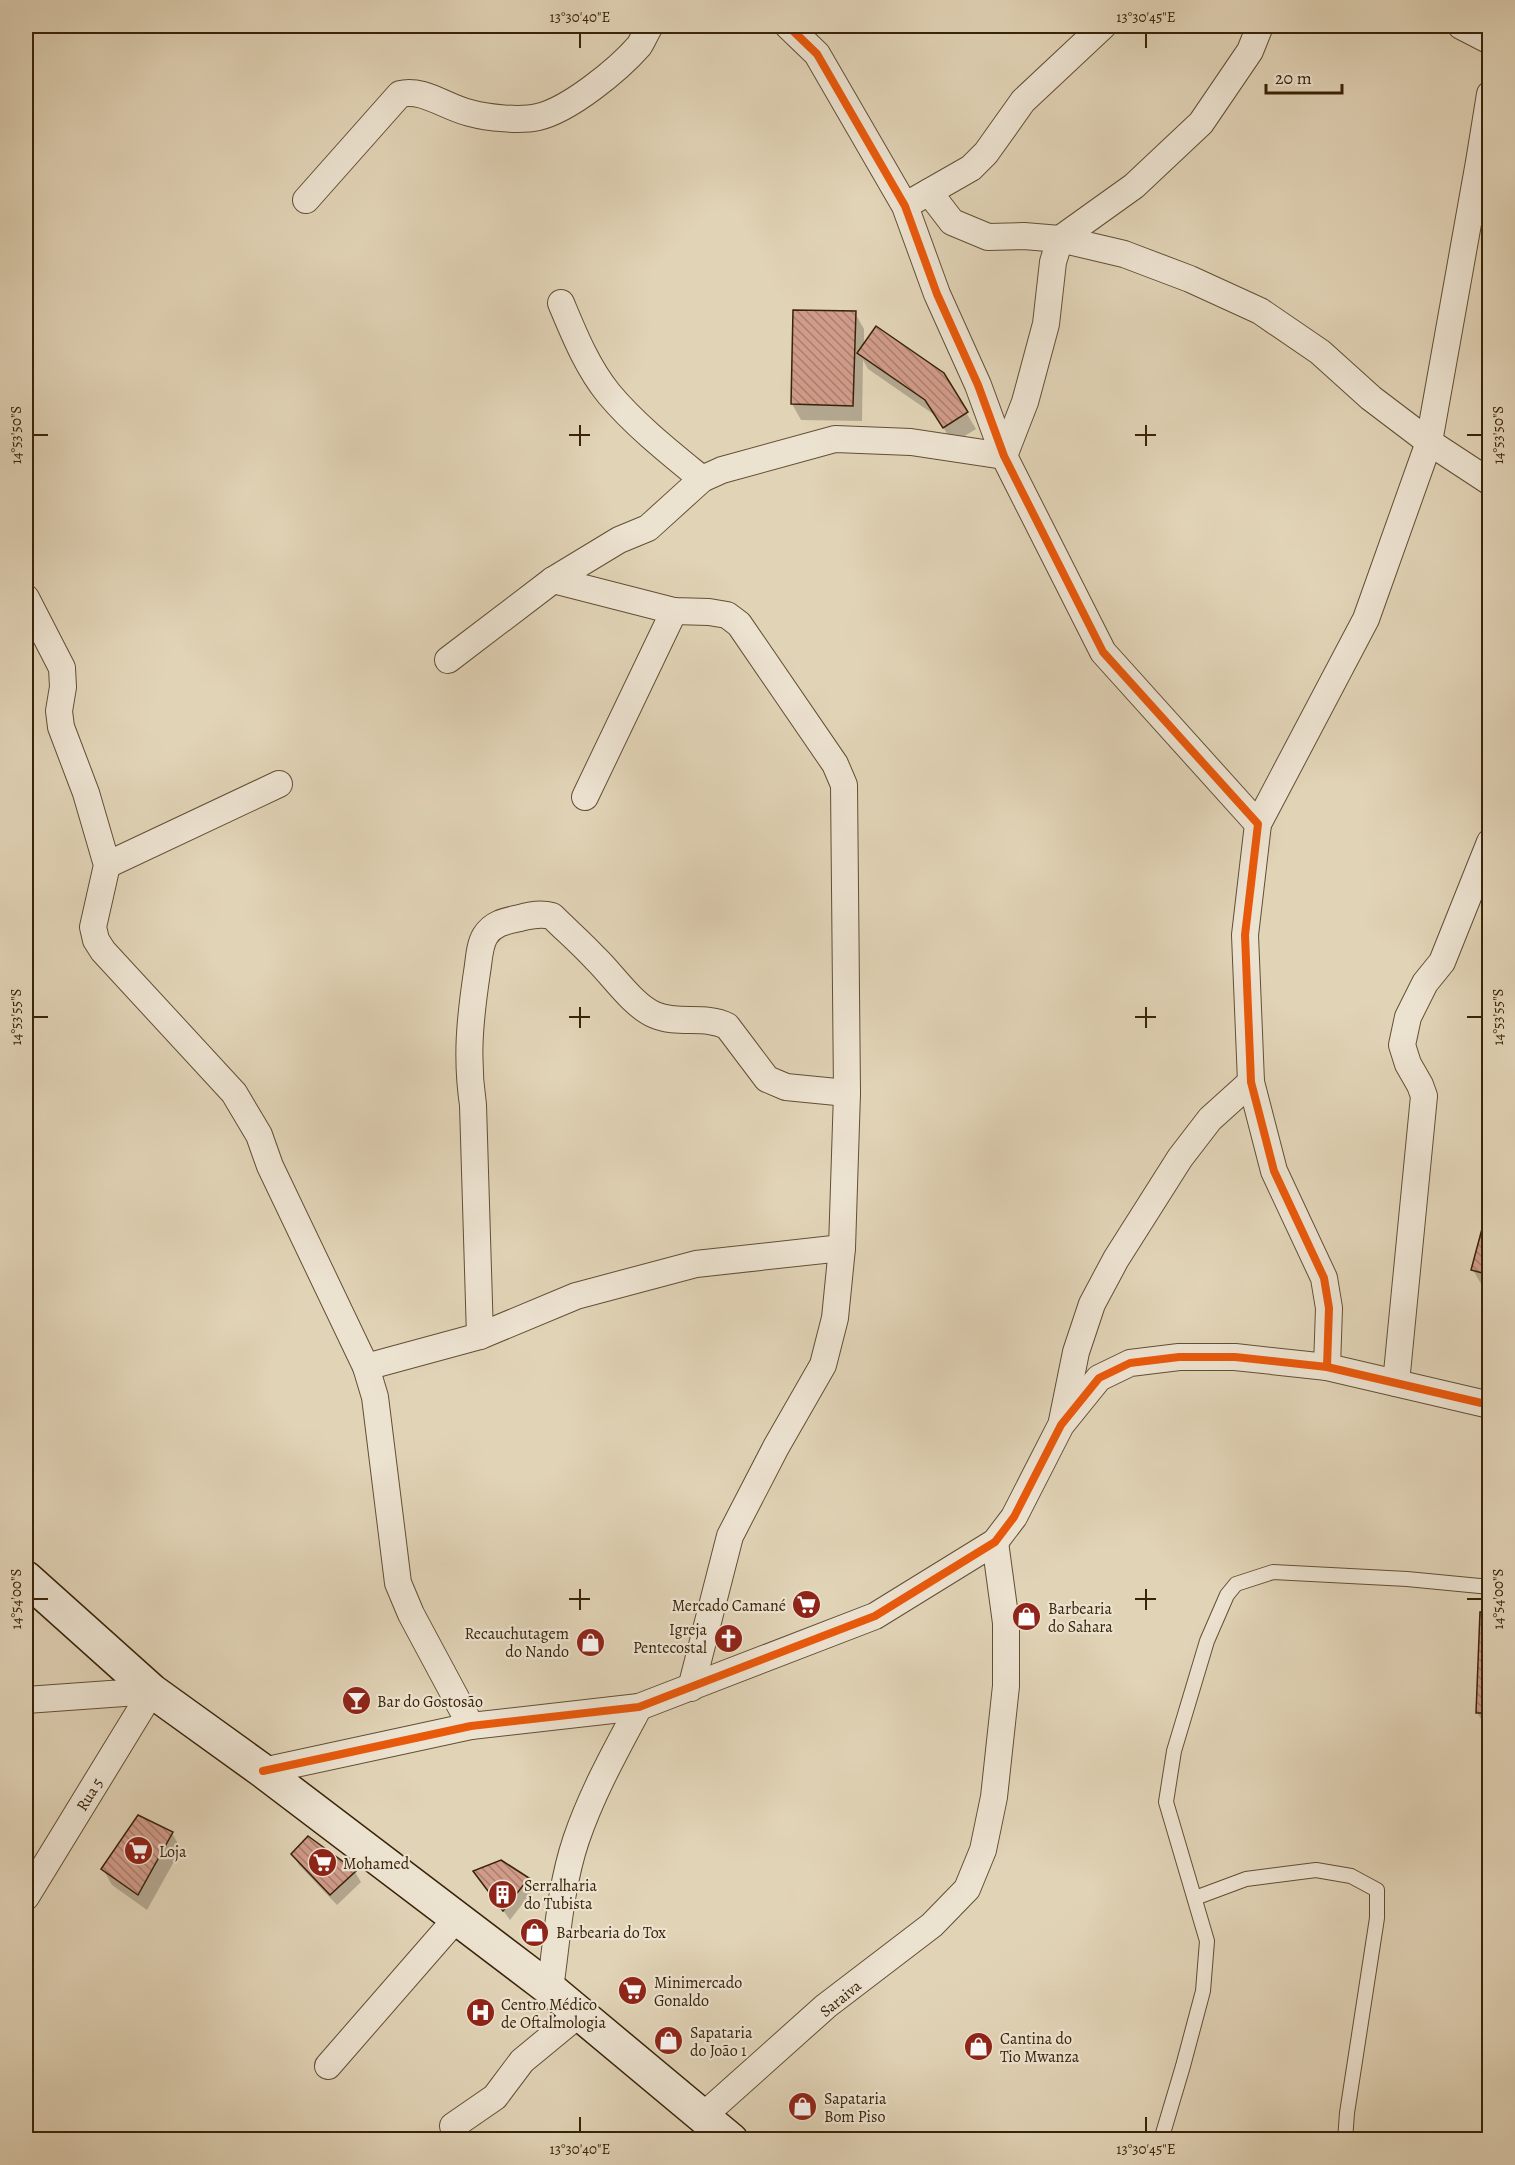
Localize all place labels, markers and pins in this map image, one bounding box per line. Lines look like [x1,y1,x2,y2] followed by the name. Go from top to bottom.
[791,1589,823,1621] supermarket icon: Mercado Camané
[672,1595,786,1617] place label: Mercado Camané
[1048,1598,1113,1638] place label: Barbearia do Sahara
[1011,1601,1043,1633] shop icon: Barbearia do Sahara
[633,1619,708,1659] place label: Igreja Pentecostal
[712,1622,744,1654] church icon: Igreja Pentecostal
[465,1623,569,1663] place label: Recauchutagem do Nando
[574,1626,606,1658] shop icon: Recauchutagem do Nando
[340,1685,372,1717] bar icon: Bar do Gostosão
[377,1691,483,1713] place label: Bar do Gostosão
[122,1835,154,1867] supermarket icon: Loja
[159,1841,187,1863] place label: Loja
[306,1847,338,1879] supermarket icon: Mohamed
[343,1853,410,1875] place label: Mohamed
[524,1875,597,1915] place label: Serralharia do Tubista
[487,1878,519,1910] building icon: Serralharia do Tubista
[519,1916,551,1948] shop icon: Barbearia do Tox
[556,1922,666,1944] place label: Barbearia do Tox
[654,1972,742,2012] place label: Minimercado Gonaldo
[617,1975,649,2007] supermarket icon: Minimercado Gonaldo
[501,1994,606,2034] place label: Centro Médico de Oftalmologia
[464,1997,496,2029] hospital icon: Centro Médico de Oftalmologia
[690,2022,753,2062] place label: Sapataria do João 1
[653,2025,685,2057] shop icon: Sapataria do João 1
[1000,2028,1080,2068] place label: Cantina do Tio Mwanza
[963,2031,995,2063] shop icon: Cantina do Tio Mwanza
[824,2088,887,2128] place label: Sapataria Bom Piso
[787,2091,819,2123] shop icon: Sapataria Bom Piso

